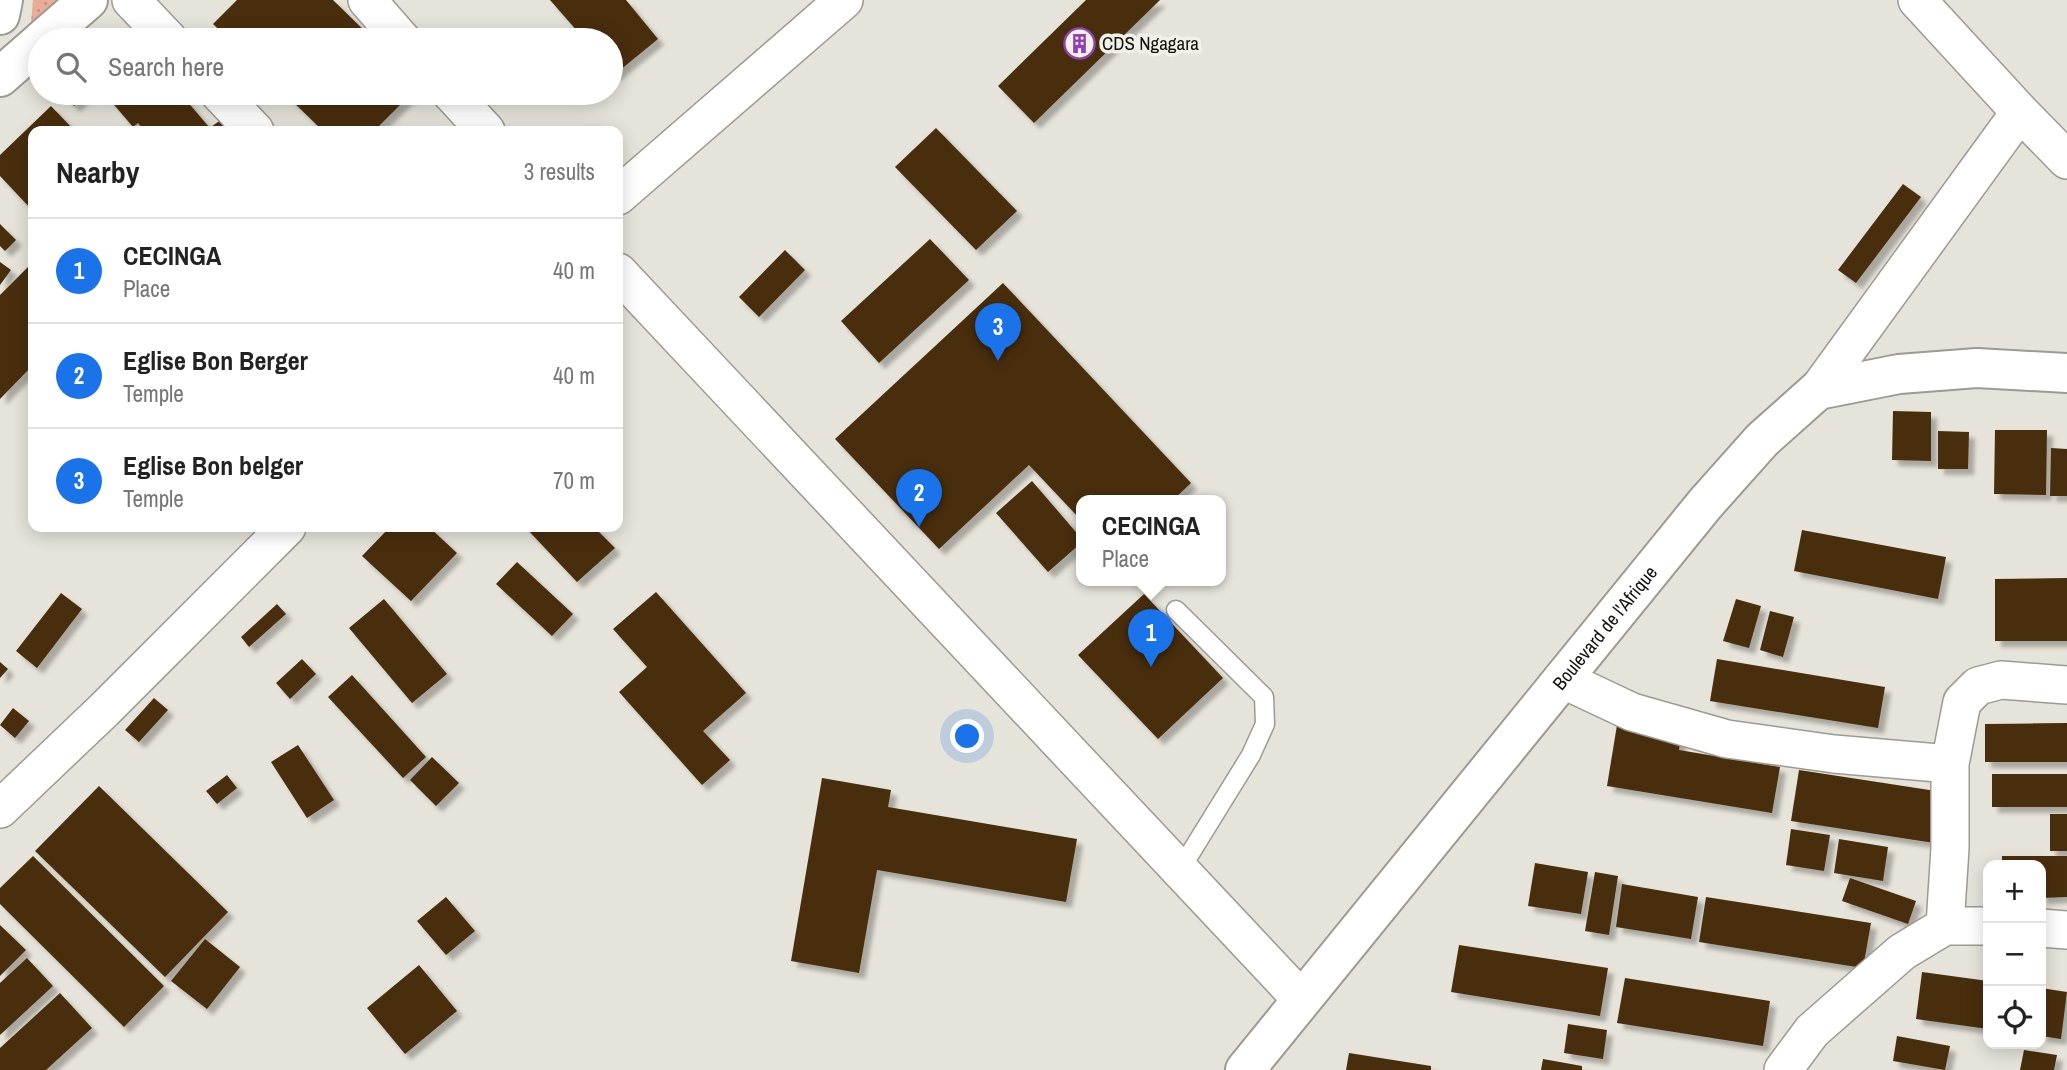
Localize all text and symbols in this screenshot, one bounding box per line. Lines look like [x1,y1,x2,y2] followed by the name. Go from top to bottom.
[1062,26,1096,60] building icon: CDS Ngagara
[28,28,623,105] search box
[1102,30,1199,56] place label: CDS Ngagara
[52,48,90,86] icon: search
[108,49,224,84] text: Search here
[56,152,139,192] text: Nearby
[524,156,595,187] text: 3 results
[123,238,221,273] text: CECINGA
[74,255,84,286] text: 1
[553,255,595,286] text: 40 m
[123,273,170,304] text: Place
[975,303,1021,361] pin: 3
[123,343,308,378] text: Eglise Bon Berger
[74,360,84,391] text: 2
[553,360,595,391] text: 40 m
[123,378,184,409] text: Temple
[123,448,303,483] text: Eglise Bon belger
[74,465,84,496] text: 3
[553,465,595,496] text: 70 m
[896,469,942,527] pin: 2
[123,483,184,514] text: Temple
[1076,495,1226,586] popup
[1102,508,1200,543] text: CECINGA
[1102,543,1149,574] text: Place
[1546,560,1663,695] street label: Boulevard de l'Afrique
[1128,609,1174,667] pin: 1
[950,719,984,753] your location
[1983,860,2046,1049] map controls
[1983,860,2046,923] button: +
[1983,923,2046,986] button: −
[1983,986,2046,1049] button: locate

